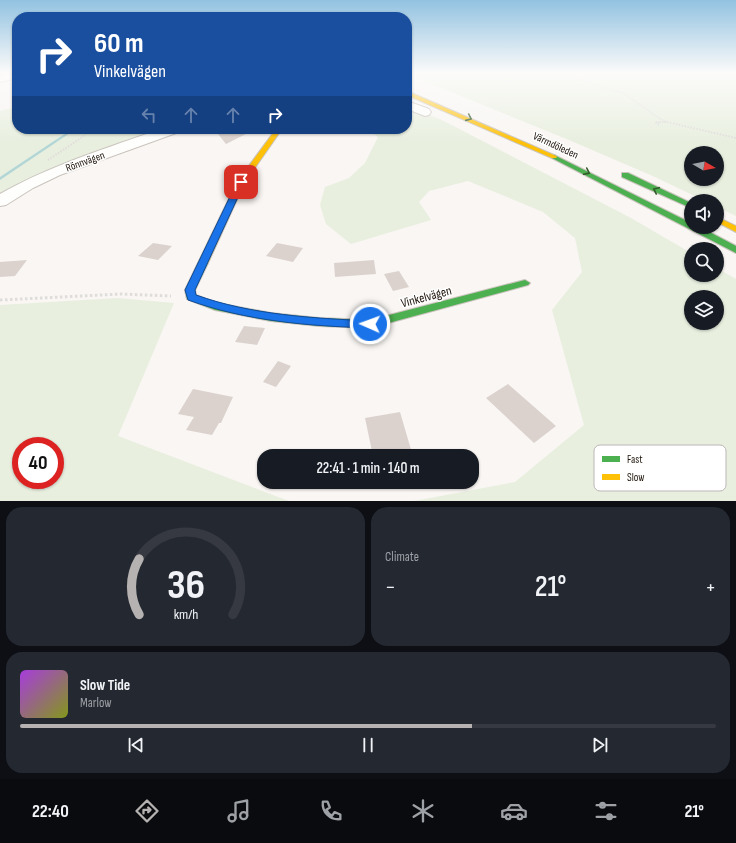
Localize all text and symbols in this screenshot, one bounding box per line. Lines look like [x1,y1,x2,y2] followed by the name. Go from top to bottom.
[94,27,143,60] text: 60 m
[28,28,80,80] icon: right
[94,61,166,82] text: Vinkelvägen
[138,104,160,126] icon: left
[180,104,202,126] icon: ahead
[222,104,244,126] icon: ahead
[264,104,286,126] icon: right
[464,113,472,121] one-way arrow
[531,129,581,162] street label: Värmdöleden
[684,146,724,186] north arrow
[684,146,724,330] map controls
[64,148,107,175] street label: Rönnvägen
[224,165,258,199] pin
[583,168,590,175] one-way arrow
[230,171,252,193] icon: arrive
[652,187,660,195] one-way arrow
[684,194,724,234] button: sound
[684,242,724,282] button: search
[399,283,453,311] street label: Vinkelvägen
[684,290,724,330] button: layers
[349,303,391,345] position arrow
[12,437,64,489] speed limit sign: 40
[594,445,726,491] legend
[627,453,643,466] text: Fast
[316,459,420,478] text: 22:41 · 1 min · 140 m
[627,471,644,484] text: Slow
[385,549,419,565] text: Climate
[166,560,205,609] text: 36
[535,569,566,605] text: 21°
[385,574,396,601] text: −
[705,574,716,601] text: +
[173,605,198,622] text: km/h
[80,676,130,695] text: Slow Tide
[80,695,112,711] text: Marlow
[125,734,147,756] icon: previous
[357,734,379,756] icon: pause
[589,734,611,756] icon: next
[133,797,161,825] icon: directions
[225,797,253,825] icon: music
[317,797,345,825] icon: phone
[409,797,437,825] icon: climate
[500,797,528,825] icon: car
[592,797,620,825] icon: filters
[32,801,69,822] text: 22:40
[684,801,704,822] text: 21°

